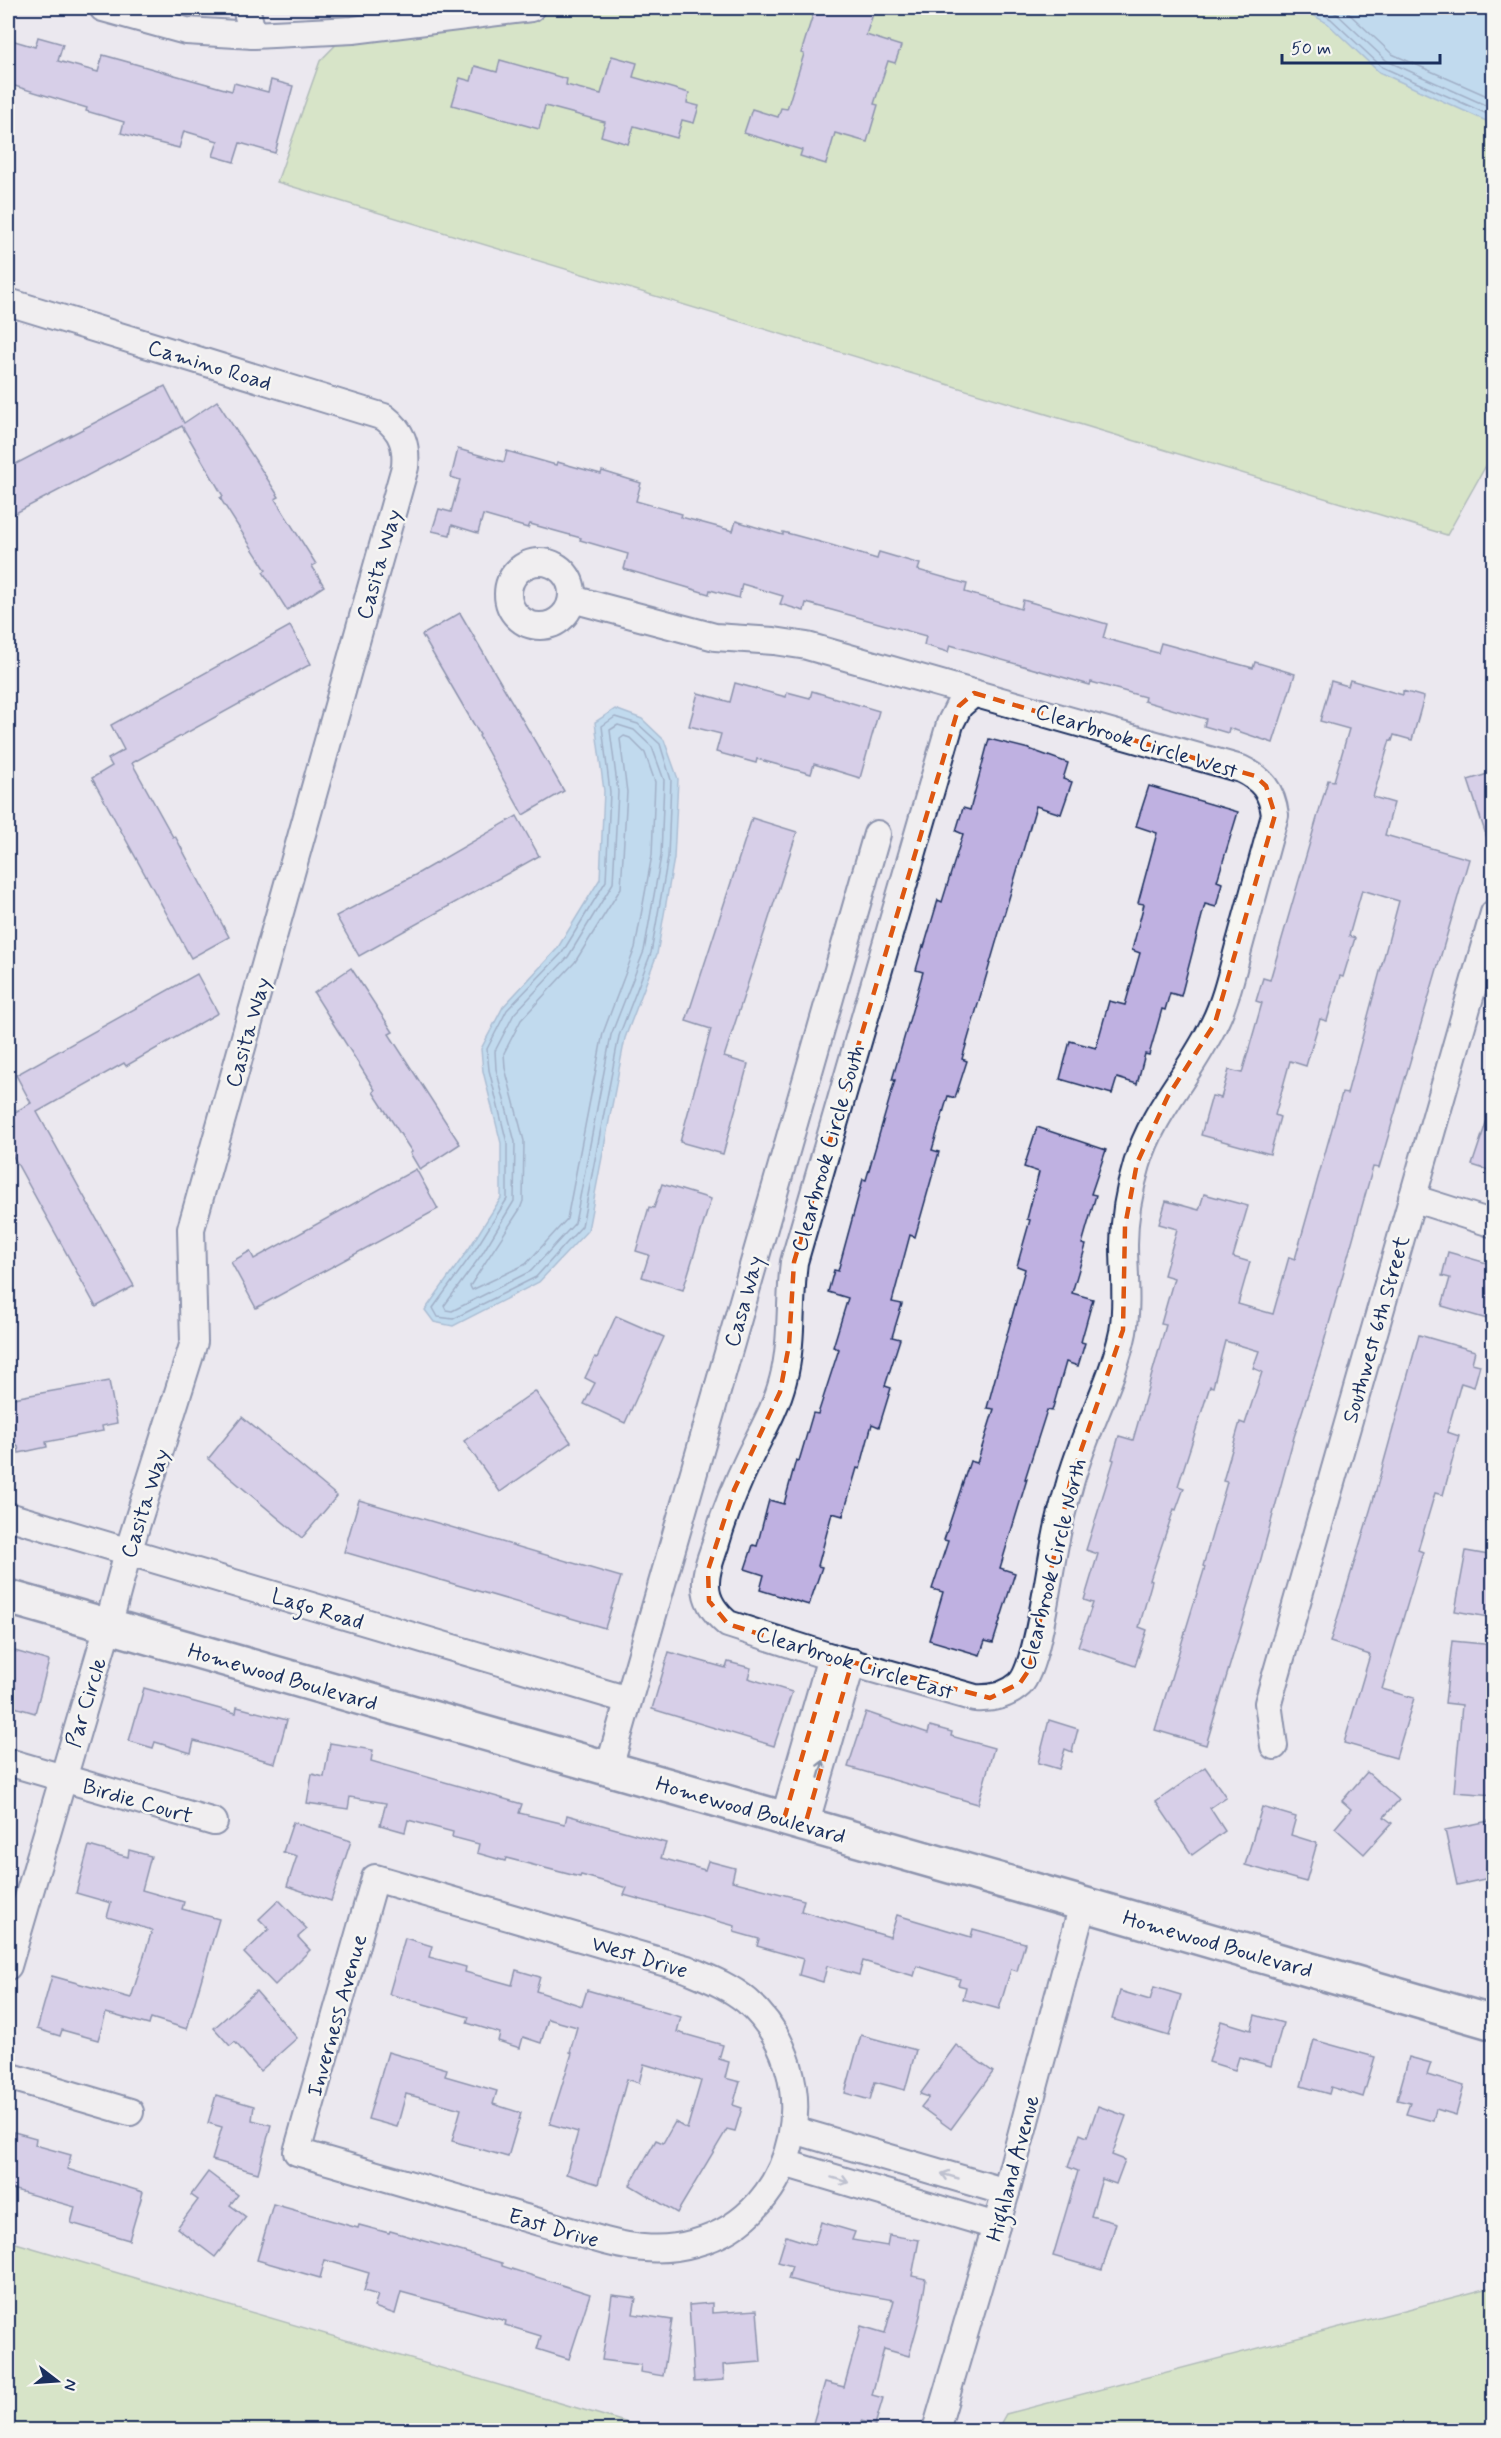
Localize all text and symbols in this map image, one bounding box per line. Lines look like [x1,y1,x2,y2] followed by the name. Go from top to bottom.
[1282,27,1440,65] scale bar
[1291,37,1331,61] text: 50 m
[144,334,275,398] street label: Camino Road
[351,506,409,623] street label: Casita Way
[1032,698,1241,786] street label: Clearbrook Circle West
[220,974,278,1091] street label: Casita Way
[786,1042,872,1256] street label: Clearbrook Circle South
[1337,1233,1417,1427] street label: Southwest 6th Street
[719,1253,771,1350] street label: Casa Way
[115,1445,177,1562] street label: Casita Way
[1014,1456,1094,1673] street label: Clearbrook Circle North
[267,1583,367,1640] street label: Lago Road
[752,1620,957,1707] street label: Clearbrook Circle East
[184,1637,381,1718] street label: Homewood Boulevard
[60,1654,114,1751] street label: Par Circle
[816,1760,828,1779] one-way arrow
[652,1770,849,1851] street label: Homewood Boulevard
[79,1773,196,1831] street label: Birdie Court
[1119,1904,1316,1985] street label: Homewood Boulevard
[588,1930,691,1986] street label: West Drive
[301,1931,375,2100] street label: Inverness Avenue
[981,2092,1050,2246] street label: Highland Avenue
[941,2170,960,2181] one-way arrow
[830,2175,849,2186] one-way arrow
[505,2203,602,2255] street label: East Drive
[27,2351,87,2411] north arrow
[58,2377,82,2393] text: N

